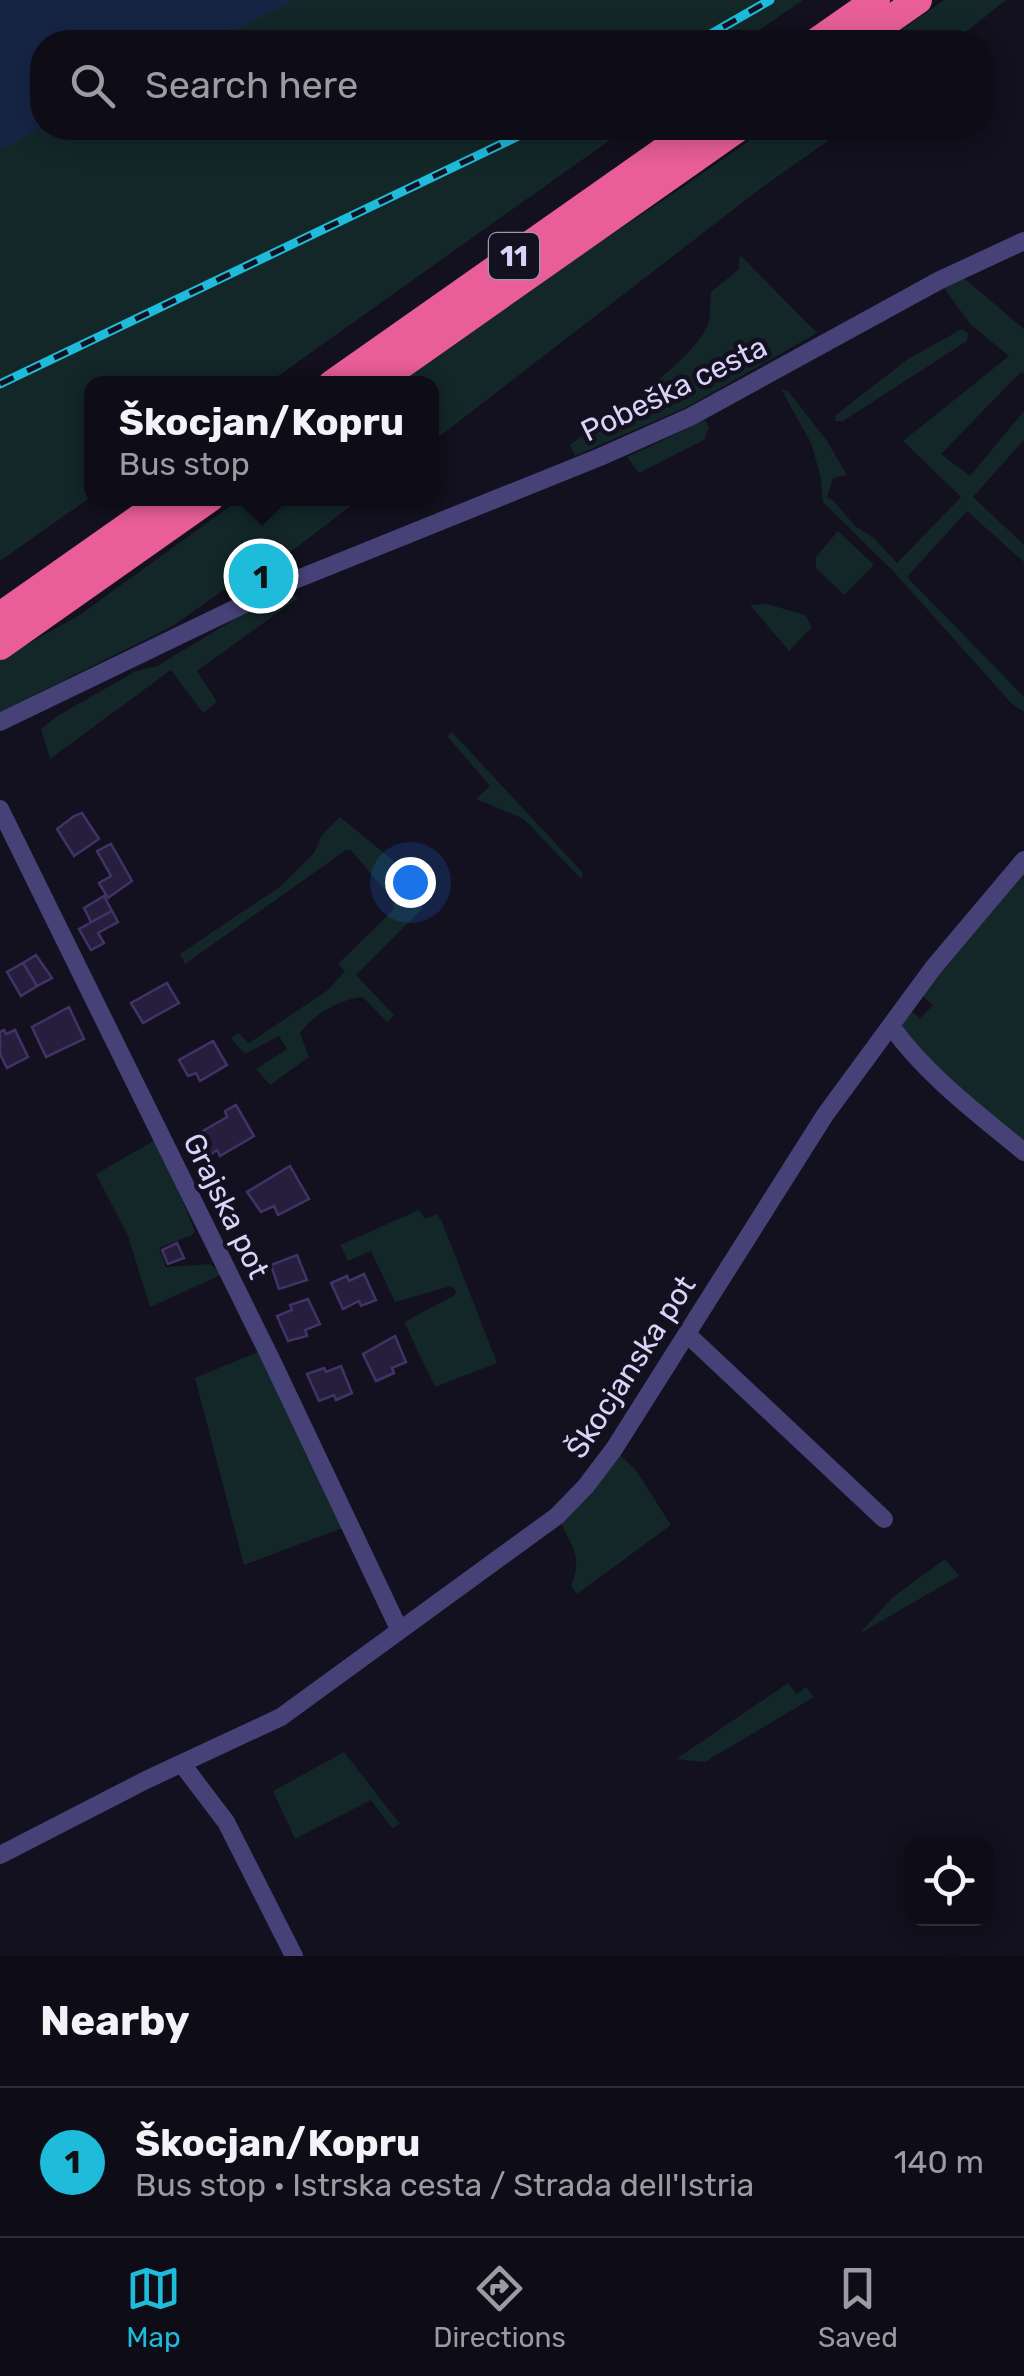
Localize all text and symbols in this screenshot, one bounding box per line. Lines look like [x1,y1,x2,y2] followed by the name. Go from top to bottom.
[30,30,994,140] search box
[65,58,120,113] icon: search
[145,62,358,108] text: Search here
[489,233,539,279] road number: 11
[575,328,773,450] street label: Pobeška cesta
[84,376,439,506] popup
[119,399,404,445] text: Škocjan/Kopru
[119,445,250,483] text: Bus stop
[228,538,294,614] pin: 1
[385,857,436,908] your location
[175,1127,277,1285] street label: Grajska pot
[559,1269,704,1465] street label: Škocjanska pot
[904,1836,994,1926] map controls
[904,1836,994,1926] button: locate
[40,1996,190,2046] text: Nearby
[135,2120,420,2166] text: Škocjan/Kopru
[65,2143,80,2181] text: 1
[894,2143,984,2181] text: 140 m
[135,2166,754,2204] text: Bus stop · Istrska cesta / Strada dell'Istria
[126,2261,181,2354] tab: Map
[433,2261,566,2354] tab: Directions
[818,2261,898,2354] tab: Saved

